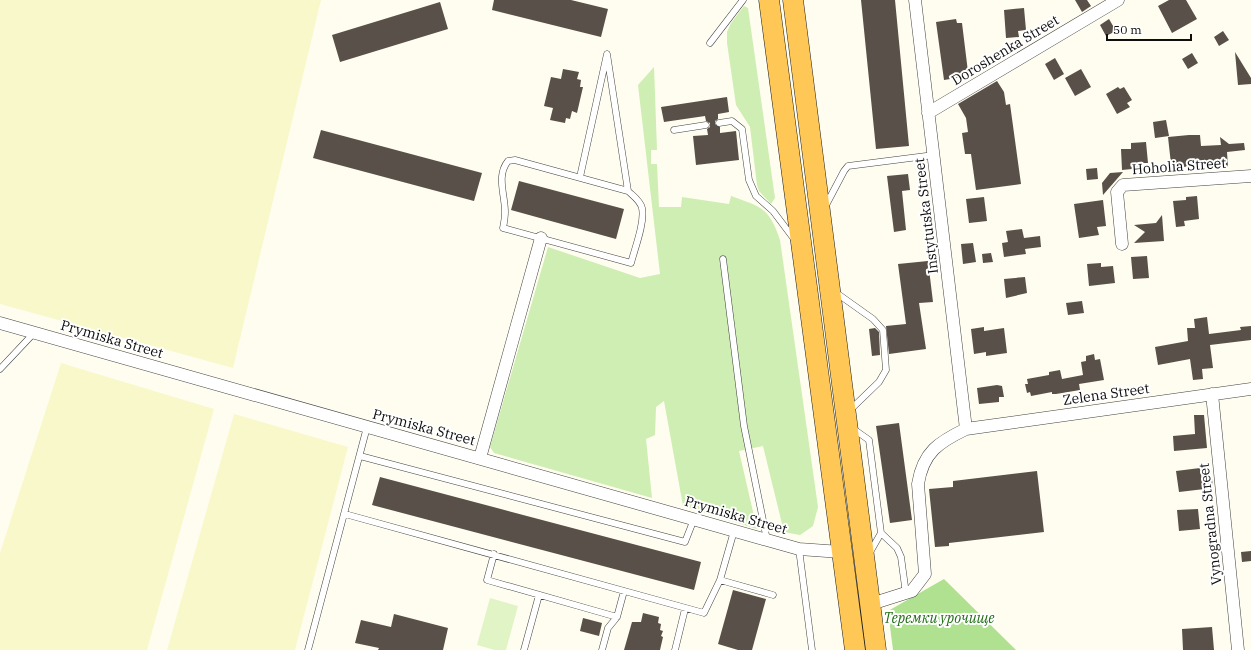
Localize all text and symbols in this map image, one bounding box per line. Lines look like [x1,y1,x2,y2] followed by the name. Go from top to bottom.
[948,11,1062,89] street label: Doroshenka Street
[1107,16,1191,42] scale bar
[1113,22,1142,37] text: 50 m
[1131,154,1227,178] street label: Hoholia Street
[910,157,942,275] street label: Instytutska Street
[59,316,165,362] street label: Prymiska Street
[1062,379,1150,409] street label: Zelena Street
[371,405,477,449] street label: Prymiska Street
[1195,462,1225,586] street label: Vynogradna Street
[683,492,789,538] street label: Prymiska Street
[883,609,995,627] park label: Теремки урочище

